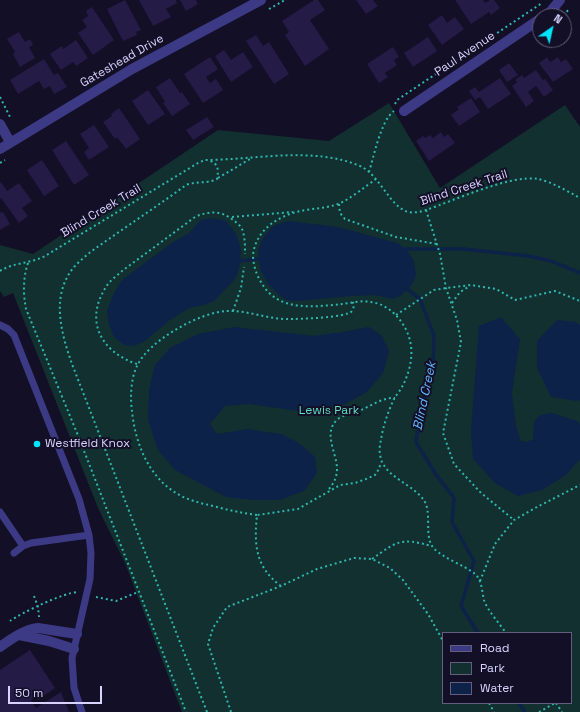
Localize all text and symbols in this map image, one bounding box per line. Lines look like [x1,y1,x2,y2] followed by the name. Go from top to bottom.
[532,8,572,48] north arrow
[551,11,565,27] text: N
[432,29,498,79] street label: Paul Avenue
[78,31,166,91] street label: Gateshead Drive
[419,167,509,209] street label: Blind Creek Trail
[58,181,144,241] street label: Blind Creek Trail
[410,360,440,432] water label: Blind Creek
[299,404,359,418] park label: Lewis Park
[45,437,130,451] place label: Westfield Knox
[32,439,42,449] marker: Westfield Knox
[442,632,572,704] legend
[480,640,509,656] text: Road
[480,660,505,676] text: Park
[10,678,104,704] scale bar
[480,680,514,696] text: Water
[15,685,43,701] text: 50 m

